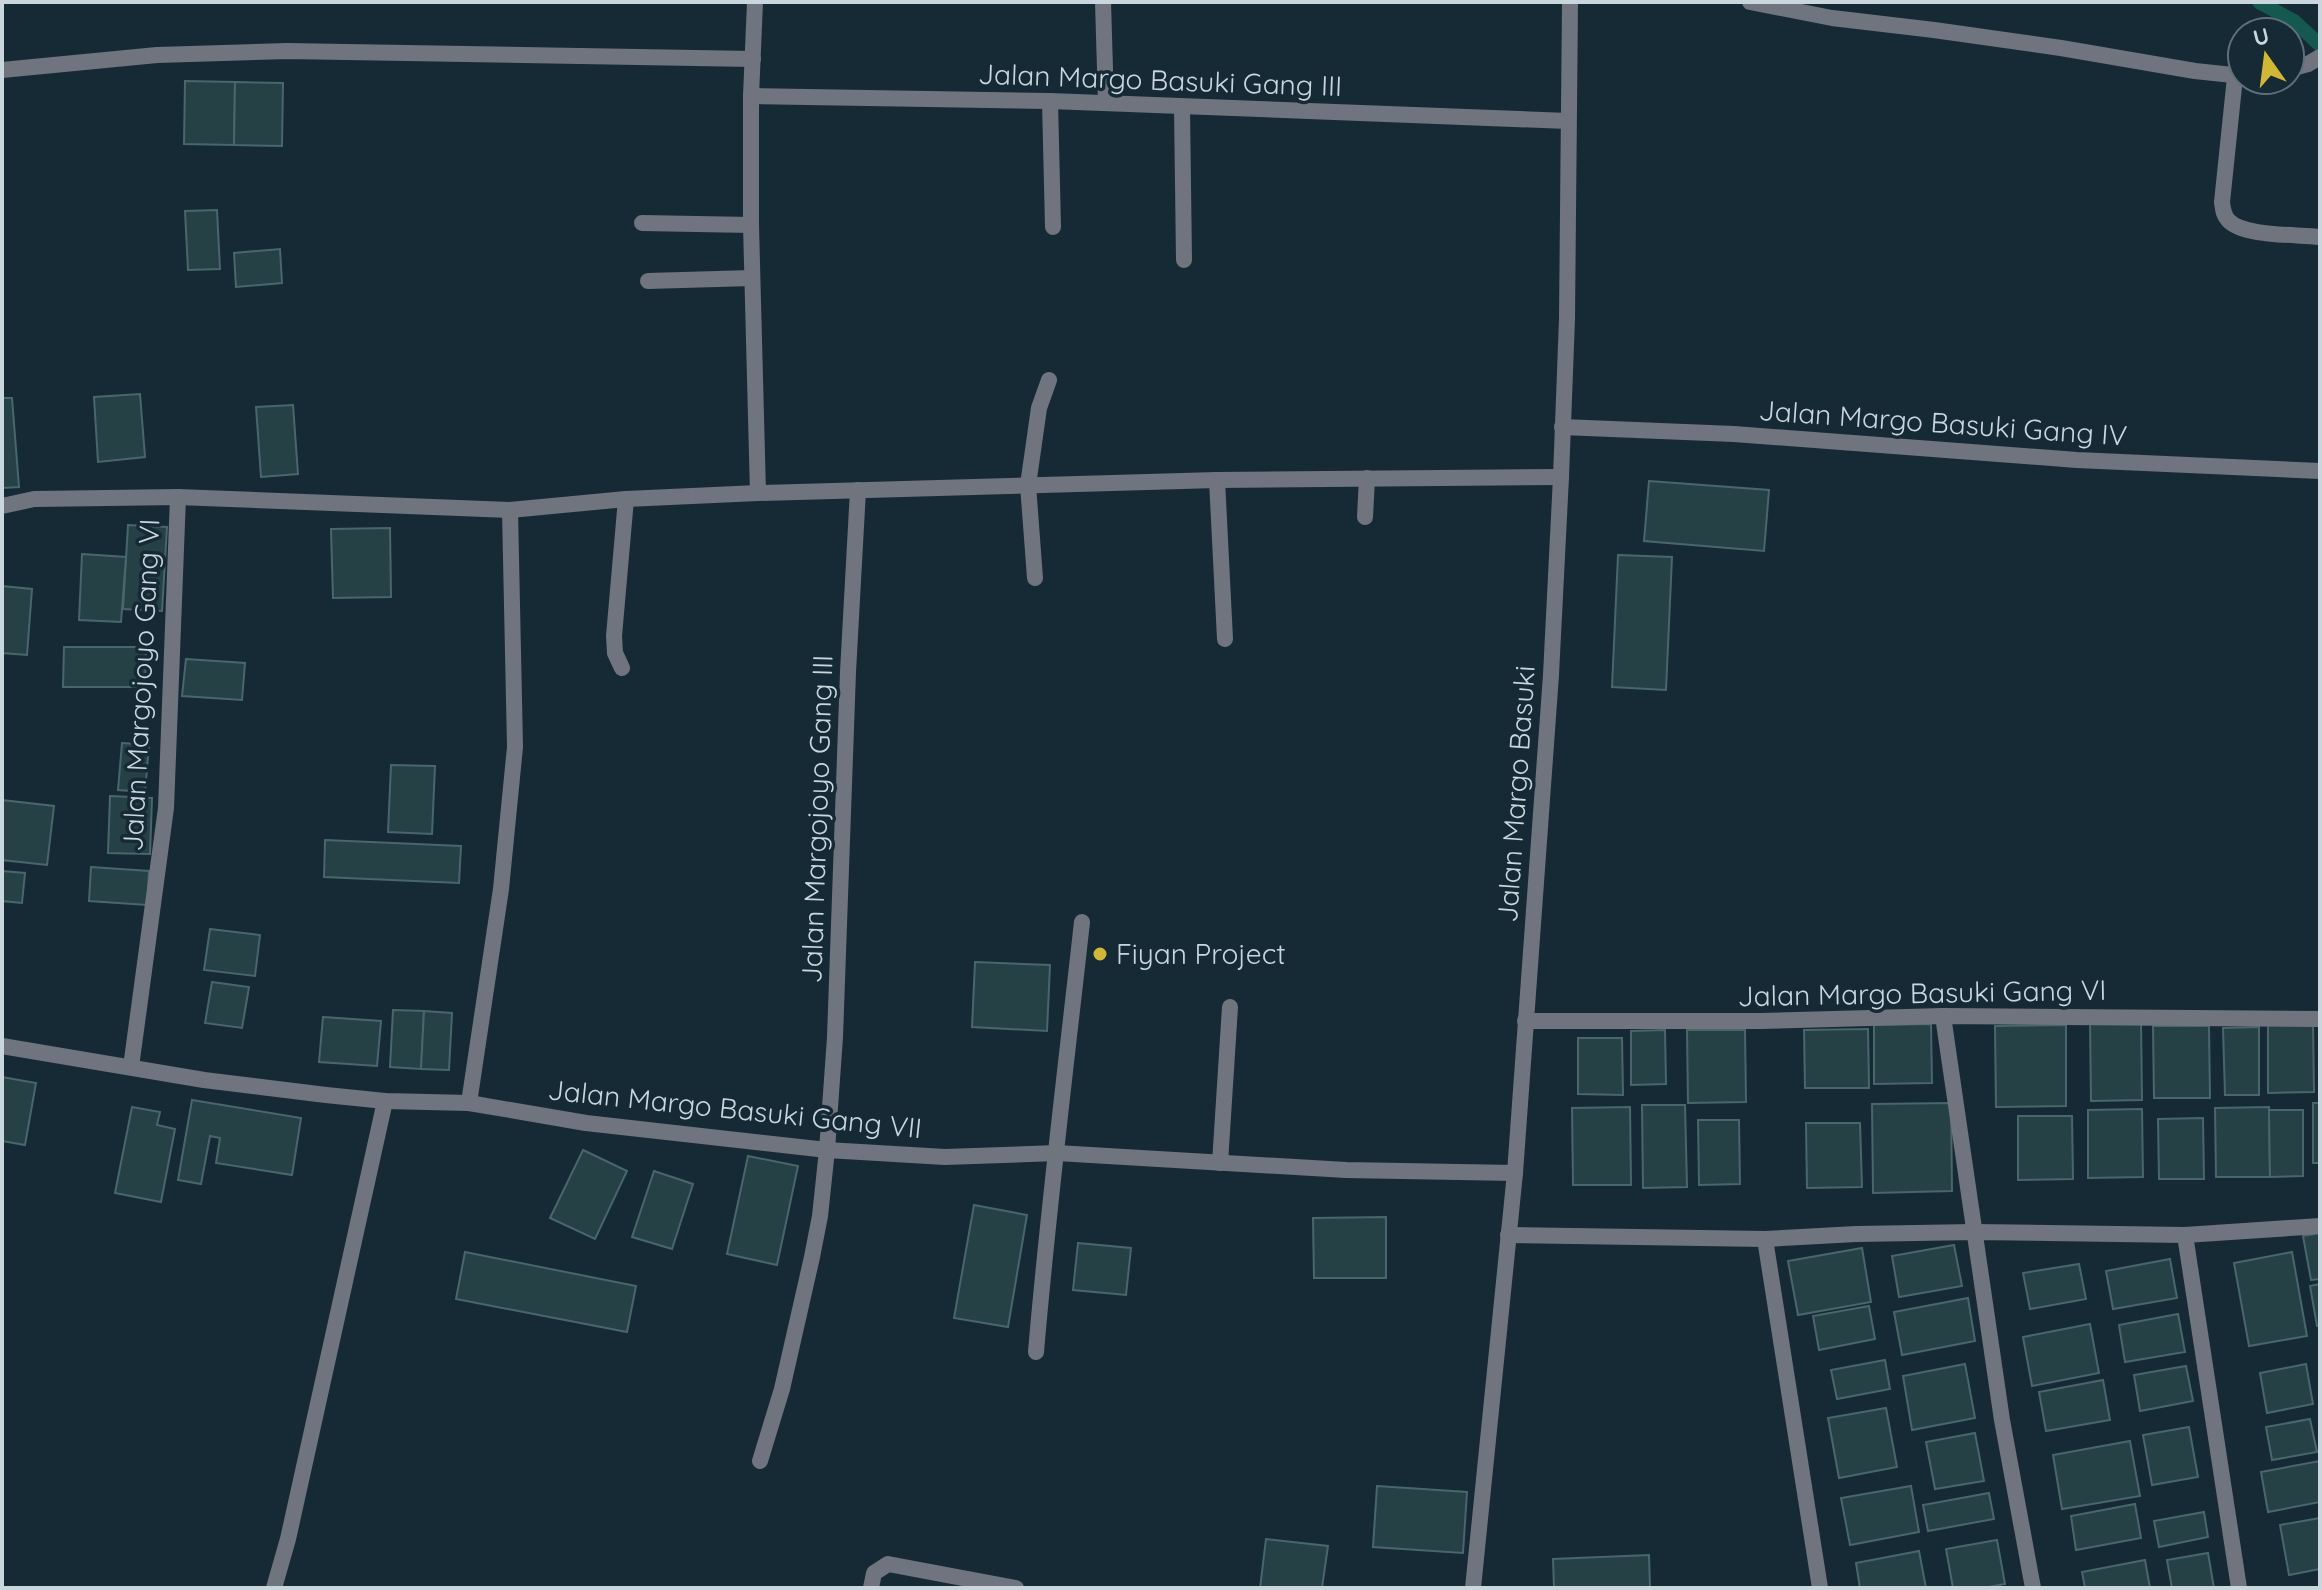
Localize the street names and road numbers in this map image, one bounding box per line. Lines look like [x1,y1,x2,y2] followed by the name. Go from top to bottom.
[977,56,1343,103] street label: Jalan Margo Basuki Gang III
[1758,392,2128,453] street label: Jalan Margo Basuki Gang IV
[114,518,167,852] street label: Jalan Margojoyo Gang VI
[793,654,840,984] street label: Jalan Margojoyo Gang III
[1489,664,1542,924] street label: Jalan Margo Basuki
[1737,972,2107,1013] street label: Jalan Margo Basuki Gang VI
[546,1071,924,1146] street label: Jalan Margo Basuki Gang VII

